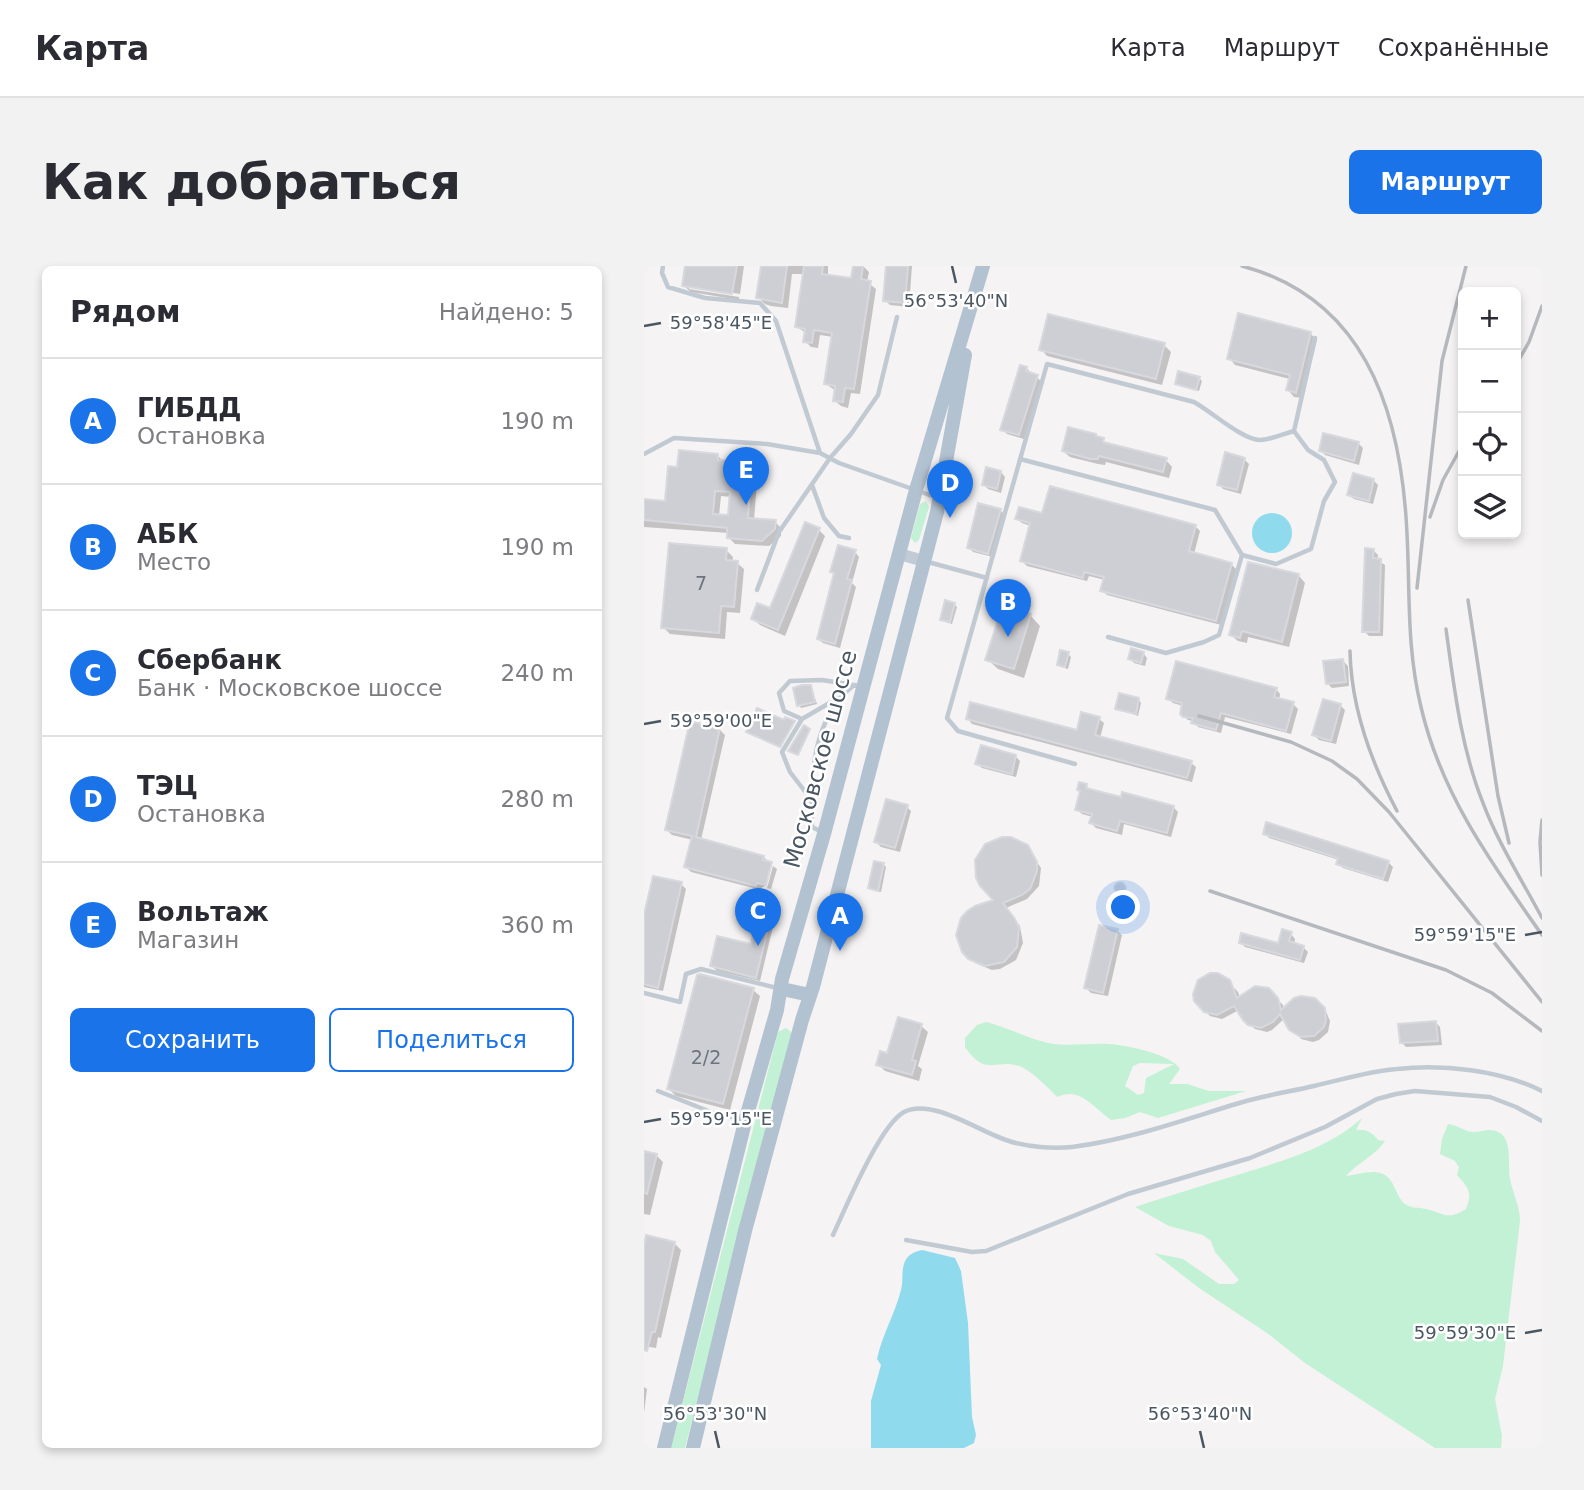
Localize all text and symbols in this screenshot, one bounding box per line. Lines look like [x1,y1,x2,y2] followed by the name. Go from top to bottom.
[35,29,149,68] text: Карта
[1110,34,1186,62] text: Карта
[1224,34,1340,62] text: Маршрут
[1378,34,1549,62] text: Сохранённые
[1349,150,1542,214] button: Маршрут
[42,154,461,211] text: Как добраться
[1458,287,1521,539] map controls
[1458,287,1521,350] button: +
[904,290,1008,311] text: 56°53'40"N
[70,294,181,329] text: Рядом
[439,299,574,325] text: Найдено: 5
[670,312,772,333] text: 59°58'45"E
[1458,350,1521,413] button: −
[137,393,241,423] text: ГИБДД
[84,408,102,434] text: A
[500,408,574,434] text: 190 m
[1458,413,1521,476] button: locate
[137,423,266,449] text: Остановка
[723,447,769,505] pin: E
[927,460,973,518] pin: D
[1458,476,1521,539] button: layers
[137,519,198,549] text: АБК
[84,534,102,560] text: B
[500,534,574,560] text: 190 m
[137,549,211,575] text: Место
[695,572,707,594] house number: 7
[985,579,1031,637] pin: B
[137,645,282,675] text: Сбербанк
[778,647,862,871] street label: Московское шоссе
[85,660,101,686] text: C
[500,660,574,686] text: 240 m
[137,675,442,701] text: Банк · Московское шоссе
[670,710,772,731] text: 59°59'00"E
[137,771,198,801] text: ТЭЦ
[83,786,103,812] text: D
[500,786,574,812] text: 280 m
[137,801,266,827] text: Остановка
[735,888,781,946] pin: C
[1106,890,1140,924] your location
[817,893,863,951] pin: A
[137,897,269,927] text: Вольтаж
[85,912,101,938] text: E
[500,912,574,938] text: 360 m
[1414,924,1516,945] text: 59°59'15"E
[137,927,239,953] text: Магазин
[70,1008,315,1072] button: Сохранить
[329,1008,574,1072] button: Поделиться
[691,1046,721,1068] house number: 2/2
[670,1108,772,1129] text: 59°59'15"E
[1414,1322,1516,1343] text: 59°59'30"E
[663,1403,767,1424] text: 56°53'30"N
[1148,1403,1252,1424] text: 56°53'40"N

